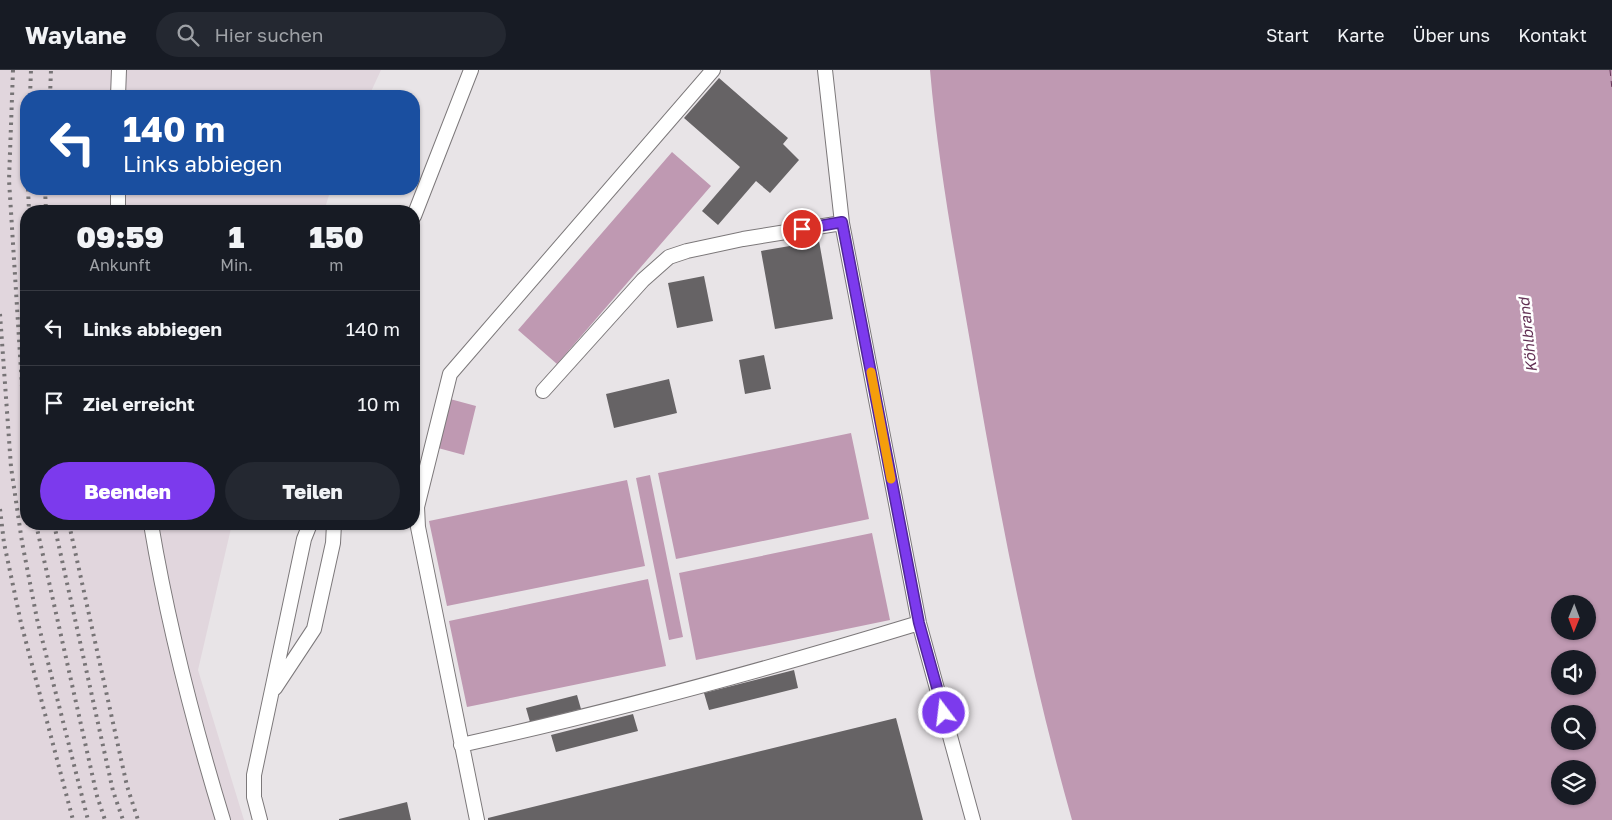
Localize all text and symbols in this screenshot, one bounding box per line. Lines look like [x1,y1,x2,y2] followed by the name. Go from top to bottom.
[156,12,506,57] search box
[25,20,126,49] text: Waylane
[174,21,202,49] icon: search
[214,23,323,46] text: Hier suchen
[1266,24,1309,46] text: Start
[1337,24,1384,46] text: Karte
[1412,24,1490,46] text: Über uns
[1518,24,1587,46] text: Kontakt
[123,108,225,150] text: 140 m
[40,110,105,175] icon: left
[123,150,283,177] text: Links abbiegen
[781,208,823,250] pin
[788,215,816,243] icon: arrive
[76,219,164,255] text: 09:59
[229,219,244,255] text: 1
[309,219,364,255] text: 150
[89,255,151,275] text: Ankunft
[220,255,253,275] text: Min.
[329,255,344,275] text: m
[1514,295,1540,373] water label: Köhlbrand
[40,314,68,342] icon: left
[83,317,222,340] text: Links abbiegen
[346,317,400,340] text: 140 m
[40,389,68,417] icon: arrive
[83,392,195,415] text: Ziel erreicht
[357,392,400,415] text: 10 m
[40,462,215,520] button: Beenden
[225,462,400,520] button: Teilen
[1551,595,1596,640] north arrow
[1551,595,1596,805] map controls
[1551,650,1596,695] button: sound
[917,686,969,738] position arrow
[1551,705,1596,750] button: search
[1551,760,1596,805] button: layers

